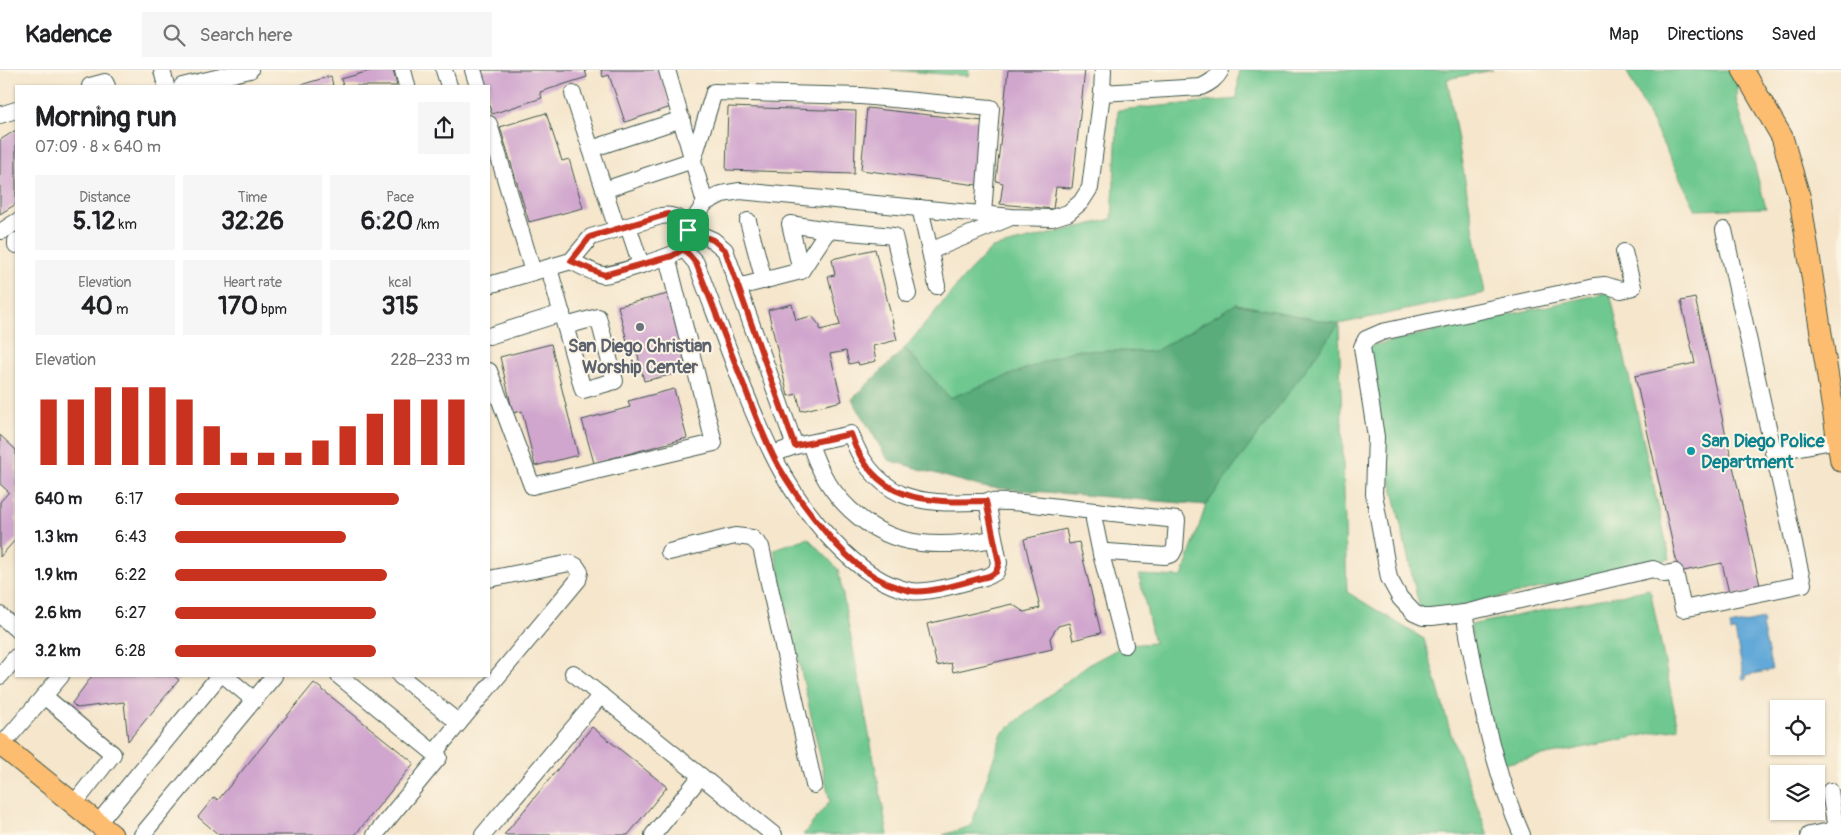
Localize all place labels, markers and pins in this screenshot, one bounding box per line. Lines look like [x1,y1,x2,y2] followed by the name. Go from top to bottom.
[667,209,709,251] pin
[634,321,646,333] marker: San Diego Christian Worship Center
[568,335,712,379] place label: San Diego Christian Worship Center
[1701,430,1826,474] place label: San Diego Police Department
[1685,445,1697,457] marker: San Diego Police Department

